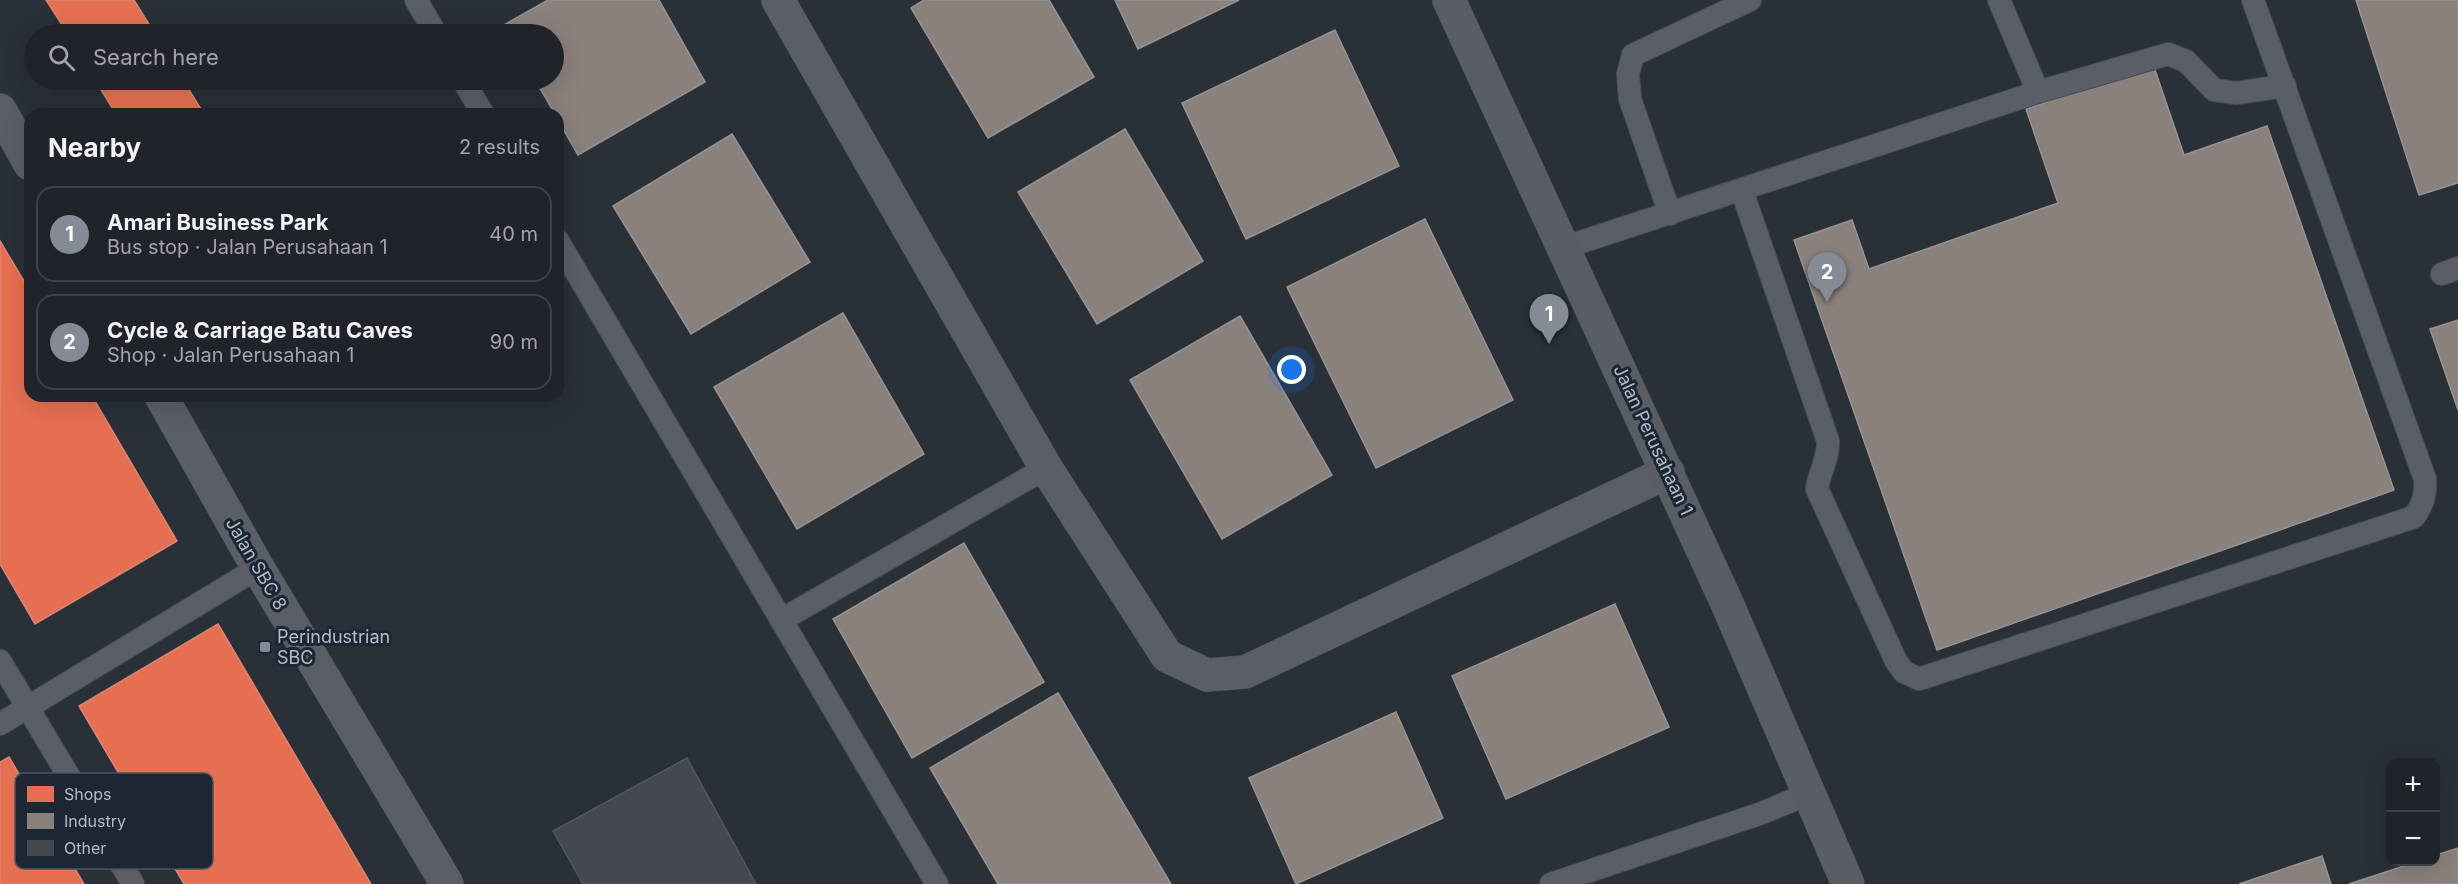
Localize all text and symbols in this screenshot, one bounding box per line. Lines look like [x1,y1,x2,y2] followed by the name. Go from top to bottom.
[24,24,564,90] search box
[45,41,78,74] icon: search
[93,44,219,70] text: Search here
[48,132,141,163] text: Nearby
[459,135,540,159] text: 2 results
[107,209,329,235] text: Amari Business Park
[65,222,74,246] text: 1
[489,222,538,246] text: 40 m
[107,235,388,259] text: Bus stop · Jalan Perusahaan 1
[1808,252,1846,302] pin: 2
[1530,294,1568,344] pin: 1
[107,317,413,343] text: Cycle & Carriage Batu Caves
[63,330,76,354] text: 2
[490,330,538,354] text: 90 m
[107,343,354,367] text: Shop · Jalan Perusahaan 1
[1277,355,1306,384] your location
[1609,361,1697,518] street label: Jalan Perusahaan 1
[222,514,291,614] street label: Jalan SBC 8
[277,626,390,668] place label: Perindustrian SBC
[258,640,272,654] marker: Perindustrian SBC
[2386,758,2440,866] map controls
[2386,758,2440,812] button: +
[15,773,213,869] legend
[64,784,112,804] text: Shops
[64,811,126,831] text: Industry
[2386,812,2440,866] button: −
[64,838,106,858] text: Other

